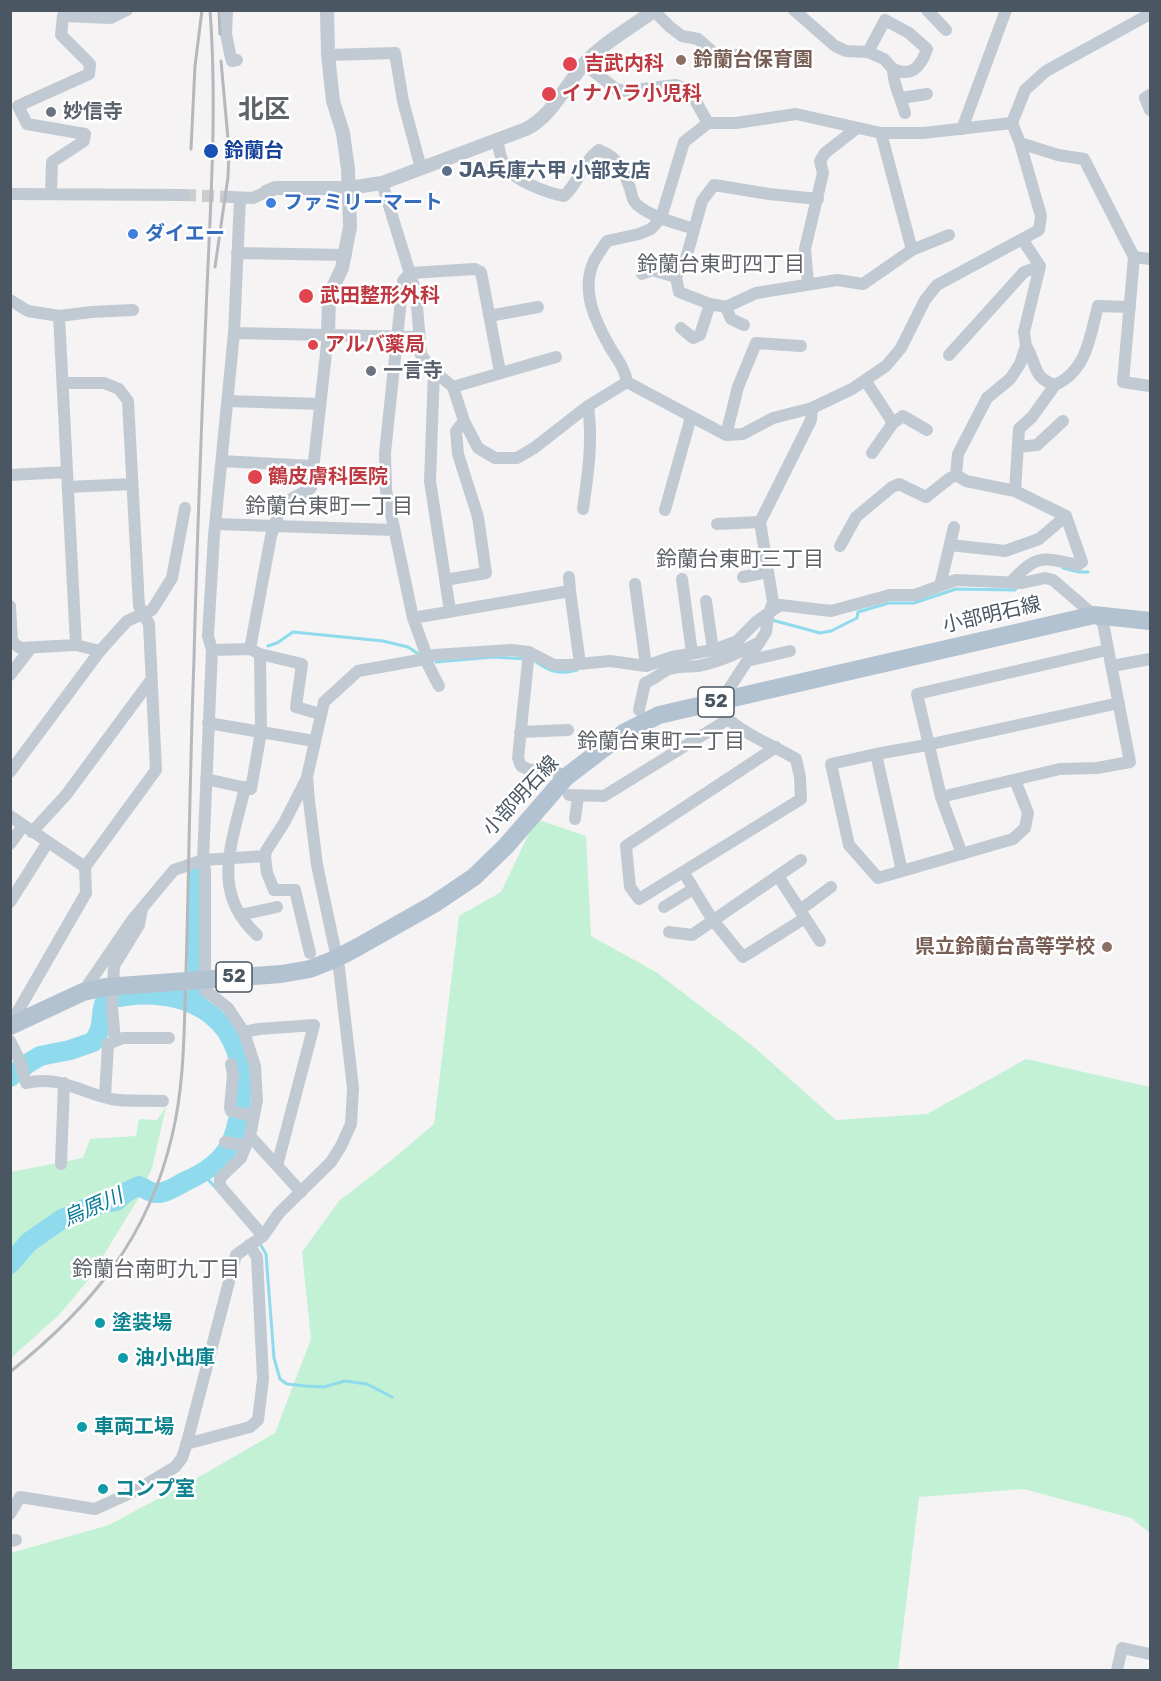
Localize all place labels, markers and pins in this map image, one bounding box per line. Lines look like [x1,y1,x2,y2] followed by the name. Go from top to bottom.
[693,48,813,72] place label: 鈴蘭台保育園
[584,52,664,76] place label: 吉武内科
[674,53,688,67] marker: 鈴蘭台保育園
[561,55,579,73] marker: 吉武内科
[562,82,702,106] place label: イナハラ小児科
[540,85,558,103] marker: イナハラ小児科
[63,100,123,124] place label: 妙信寺
[44,105,58,119] marker: 妙信寺
[224,139,284,163] place label: 鈴蘭台
[202,142,220,160] marker: 鈴蘭台
[459,159,651,183] place label: JA兵庫六甲 小部支店
[440,164,454,178] marker: JA兵庫六甲 小部支店
[283,191,443,215] place label: ファミリーマート
[264,196,278,210] marker: ファミリーマート
[145,222,225,246] place label: ダイエー
[126,227,140,241] marker: ダイエー
[320,284,440,308] place label: 武田整形外科
[297,287,315,305] marker: 武田整形外科
[325,333,425,357] place label: アルバ薬局
[306,338,320,352] marker: アルバ薬局
[383,359,443,383] place label: 一言寺
[364,364,378,378] marker: 一言寺
[268,465,388,489] place label: 鶴皮膚科医院
[246,468,264,486] marker: 鶴皮膚科医院
[915,935,1095,959] place label: 県立鈴蘭台高等学校
[1100,940,1114,954] marker: 県立鈴蘭台高等学校
[112,1311,172,1335] place label: 塗装場
[93,1316,107,1330] marker: 塗装場
[135,1346,215,1370] place label: 油小出庫
[116,1351,130,1365] marker: 油小出庫
[94,1415,174,1439] place label: 車両工場
[75,1420,89,1434] marker: 車両工場
[115,1477,195,1501] place label: コンプ室
[96,1482,110,1496] marker: コンプ室

